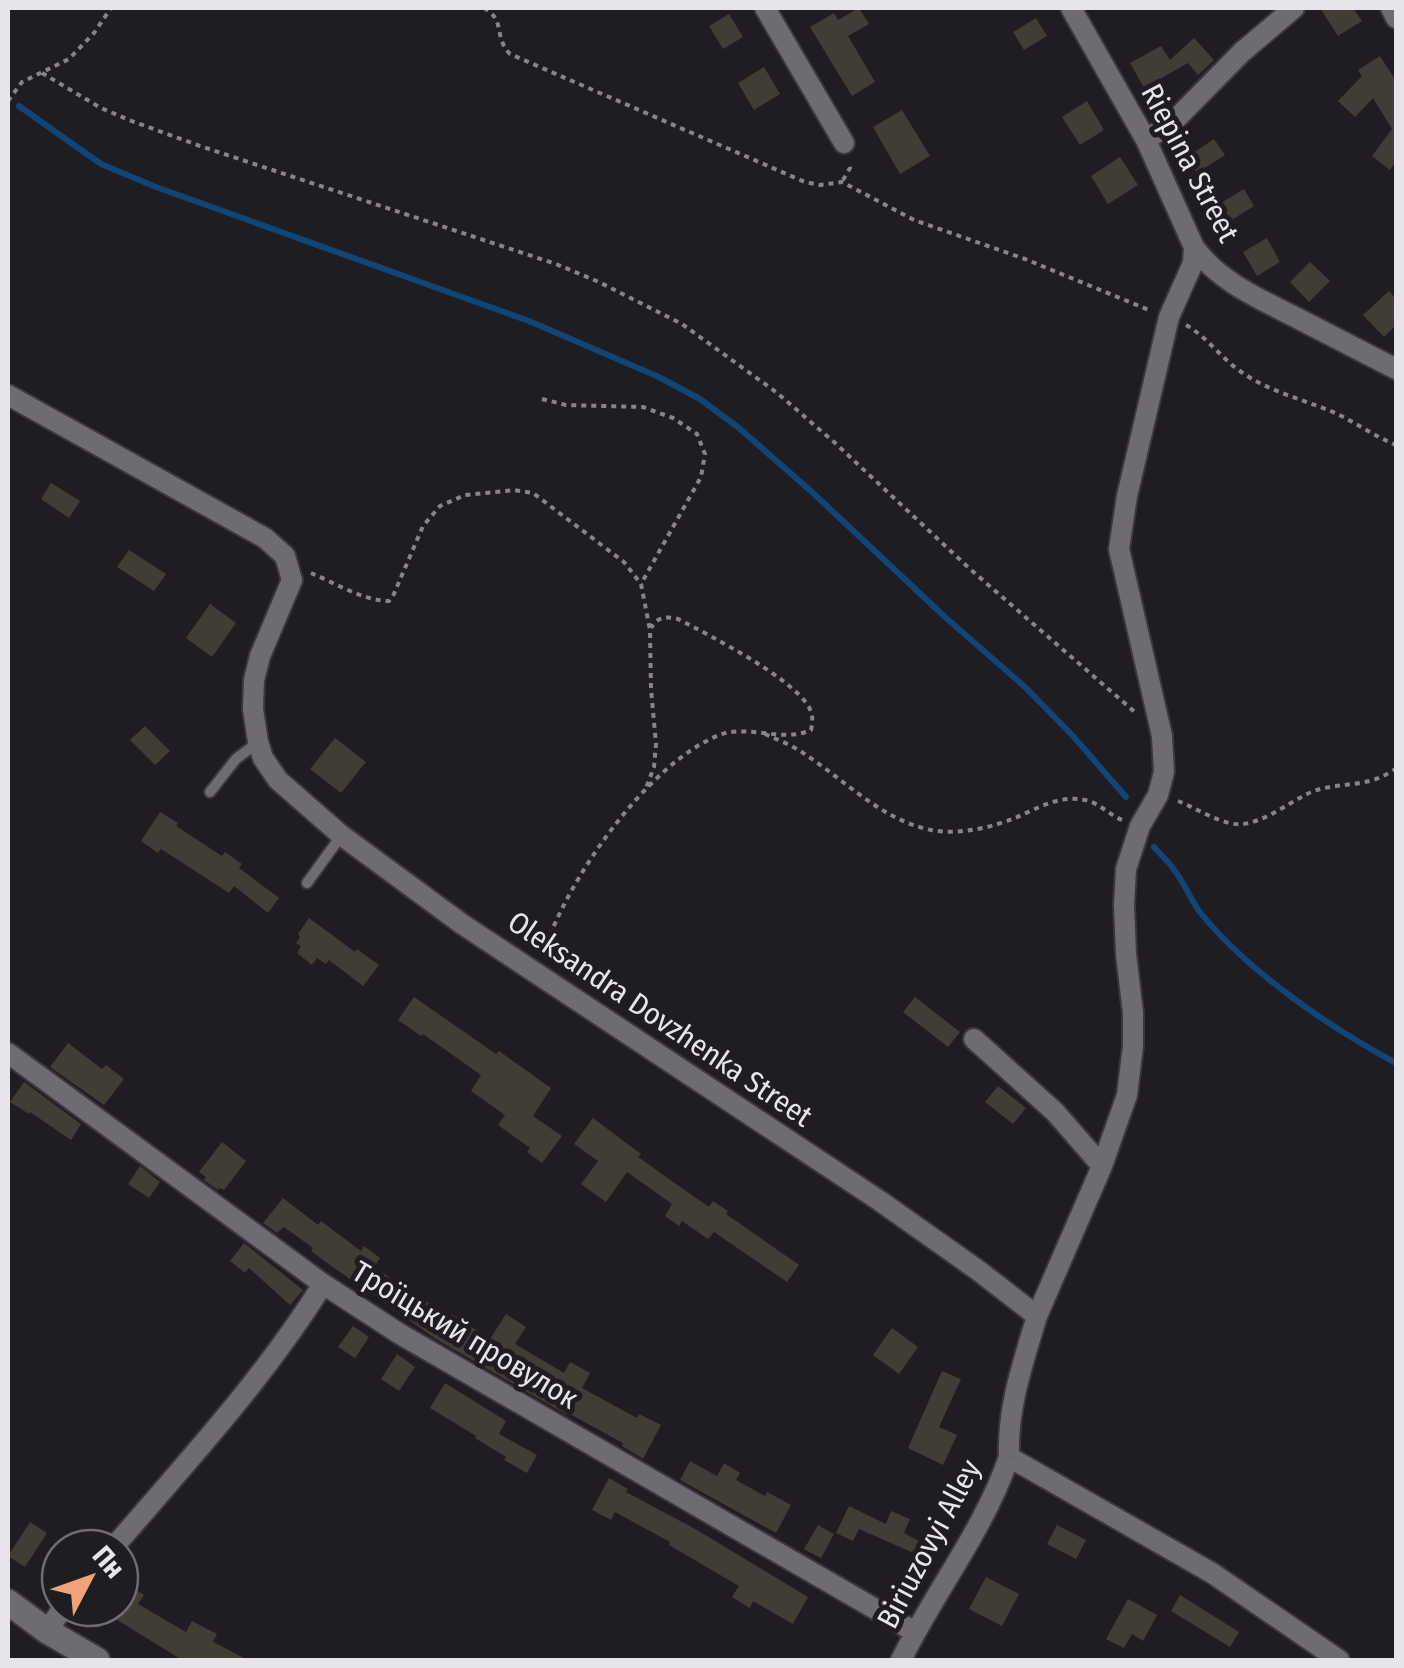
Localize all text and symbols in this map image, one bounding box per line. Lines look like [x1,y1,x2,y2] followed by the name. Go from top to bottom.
[1133,78,1247,248] street label: Riepina Street
[501,904,819,1135] street label: Oleksandra Dovzhenka Street
[346,1253,584,1417] street label: Троїцький провулок
[869,1453,989,1635] street label: Biriuzovyi Alley
[40,1528,140,1628] north arrow
[86,1539,131,1585] text: Пн

